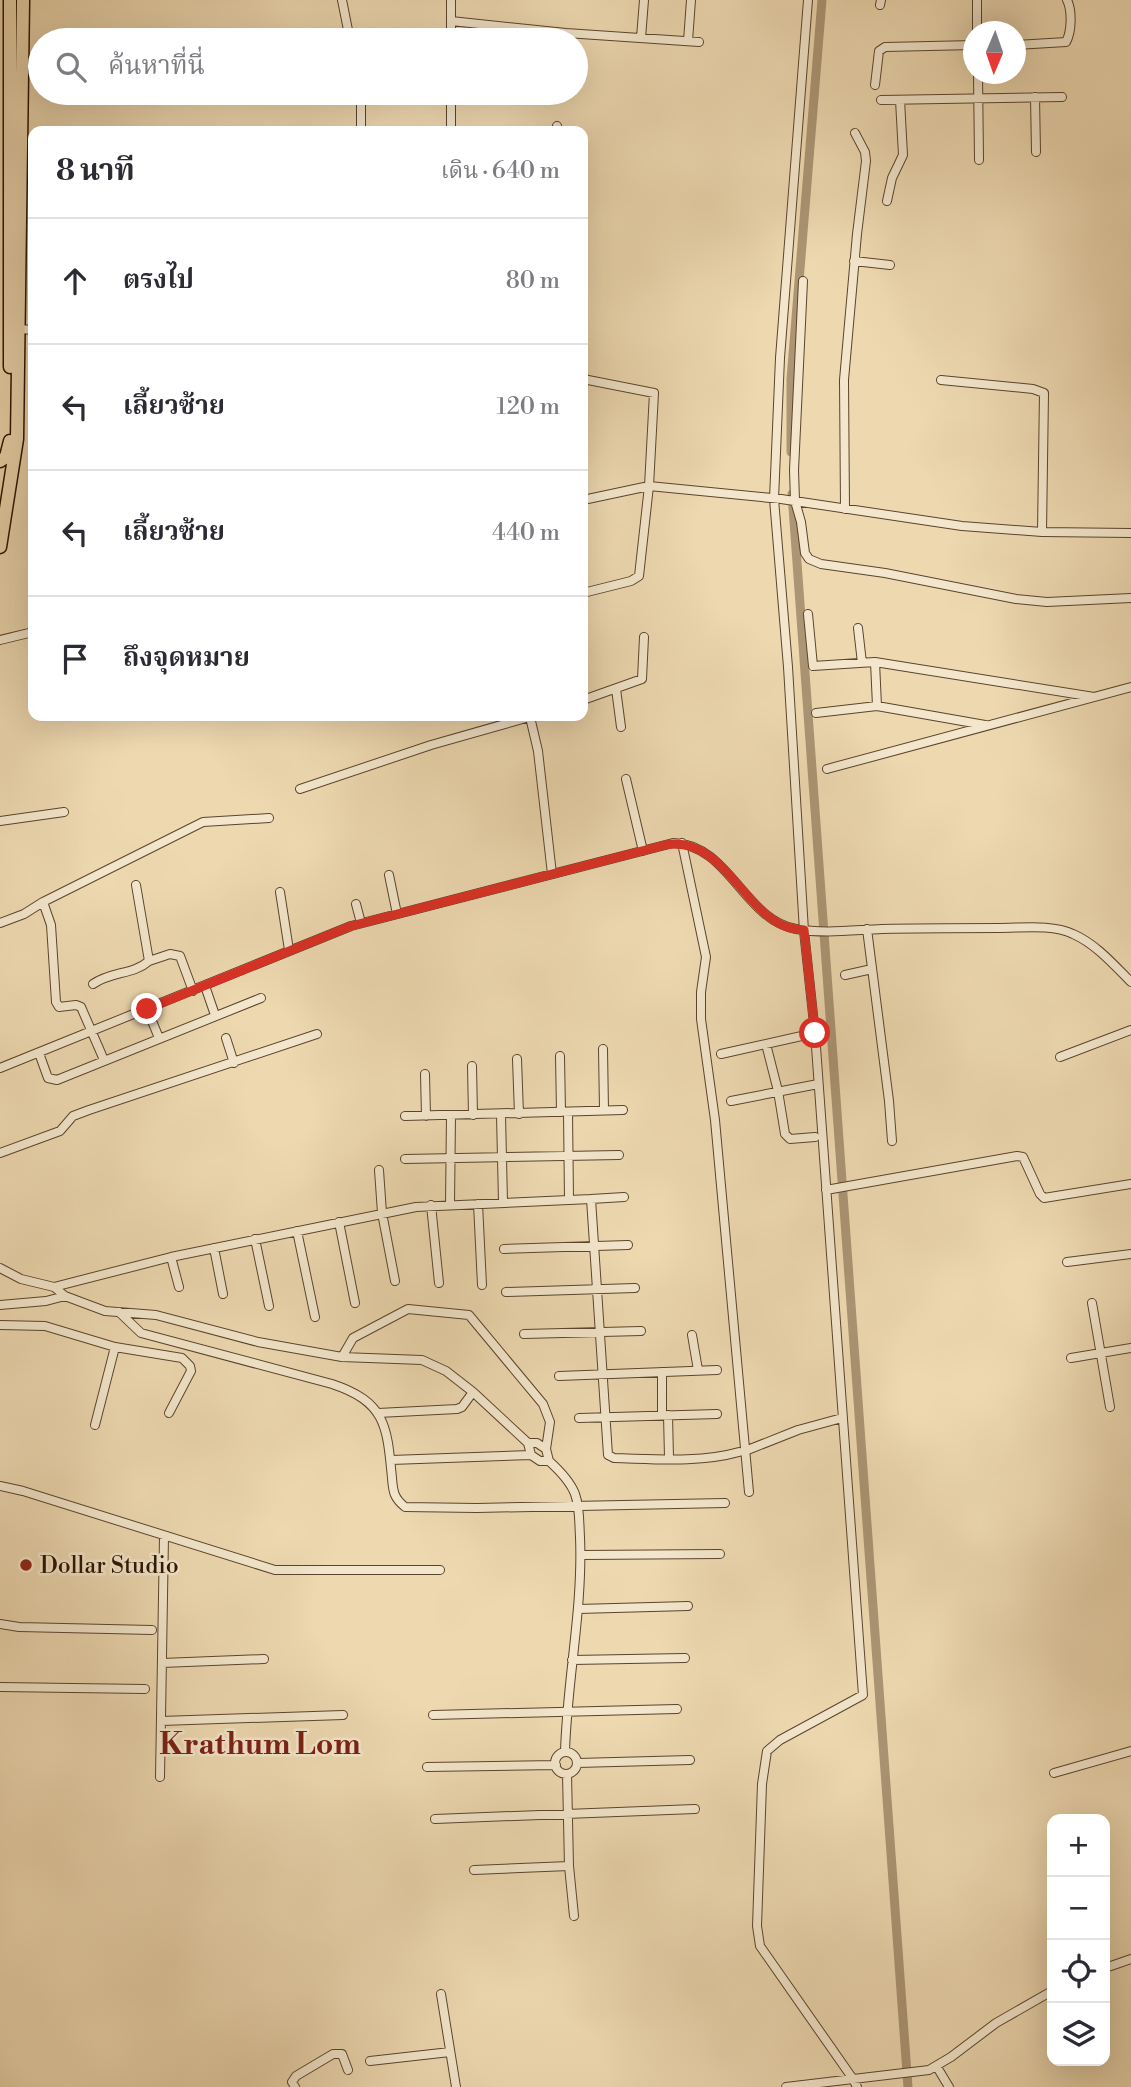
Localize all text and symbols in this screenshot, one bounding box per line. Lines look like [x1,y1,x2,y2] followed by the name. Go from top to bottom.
[963,21,1026,84] north arrow
[28,28,588,105] search box
[52,48,90,86] icon: search
[108,50,205,82] text: ค้นหาที่นี่
[56,152,135,190] text: 8 นาที
[441,157,560,185] text: เดิน · 640 m
[56,262,94,300] icon: ahead
[123,264,194,296] text: ตรงไป
[506,267,560,295] text: 80 m
[56,388,94,426] icon: left
[123,390,225,422] text: เลี้ยวซ้าย
[496,393,560,421] text: 120 m
[56,514,94,552] icon: left
[123,516,225,548] text: เลี้ยวซ้าย
[492,519,560,547] text: 440 m
[56,640,94,678] icon: arrive
[123,642,250,674] text: ถึงจุดหมาย
[131,993,162,1024] route end
[799,1017,830,1048] route start
[40,1552,179,1580] place label: Dollar Studio
[18,1557,34,1573] marker: Dollar Studio
[159,1726,361,1764] district label: Krathum Lom
[1047,1814,1110,2066] map controls
[1047,1814,1110,1877] button: +
[1047,1877,1110,1940] button: −
[1047,1940,1110,2003] button: locate
[1047,2003,1110,2066] button: layers

